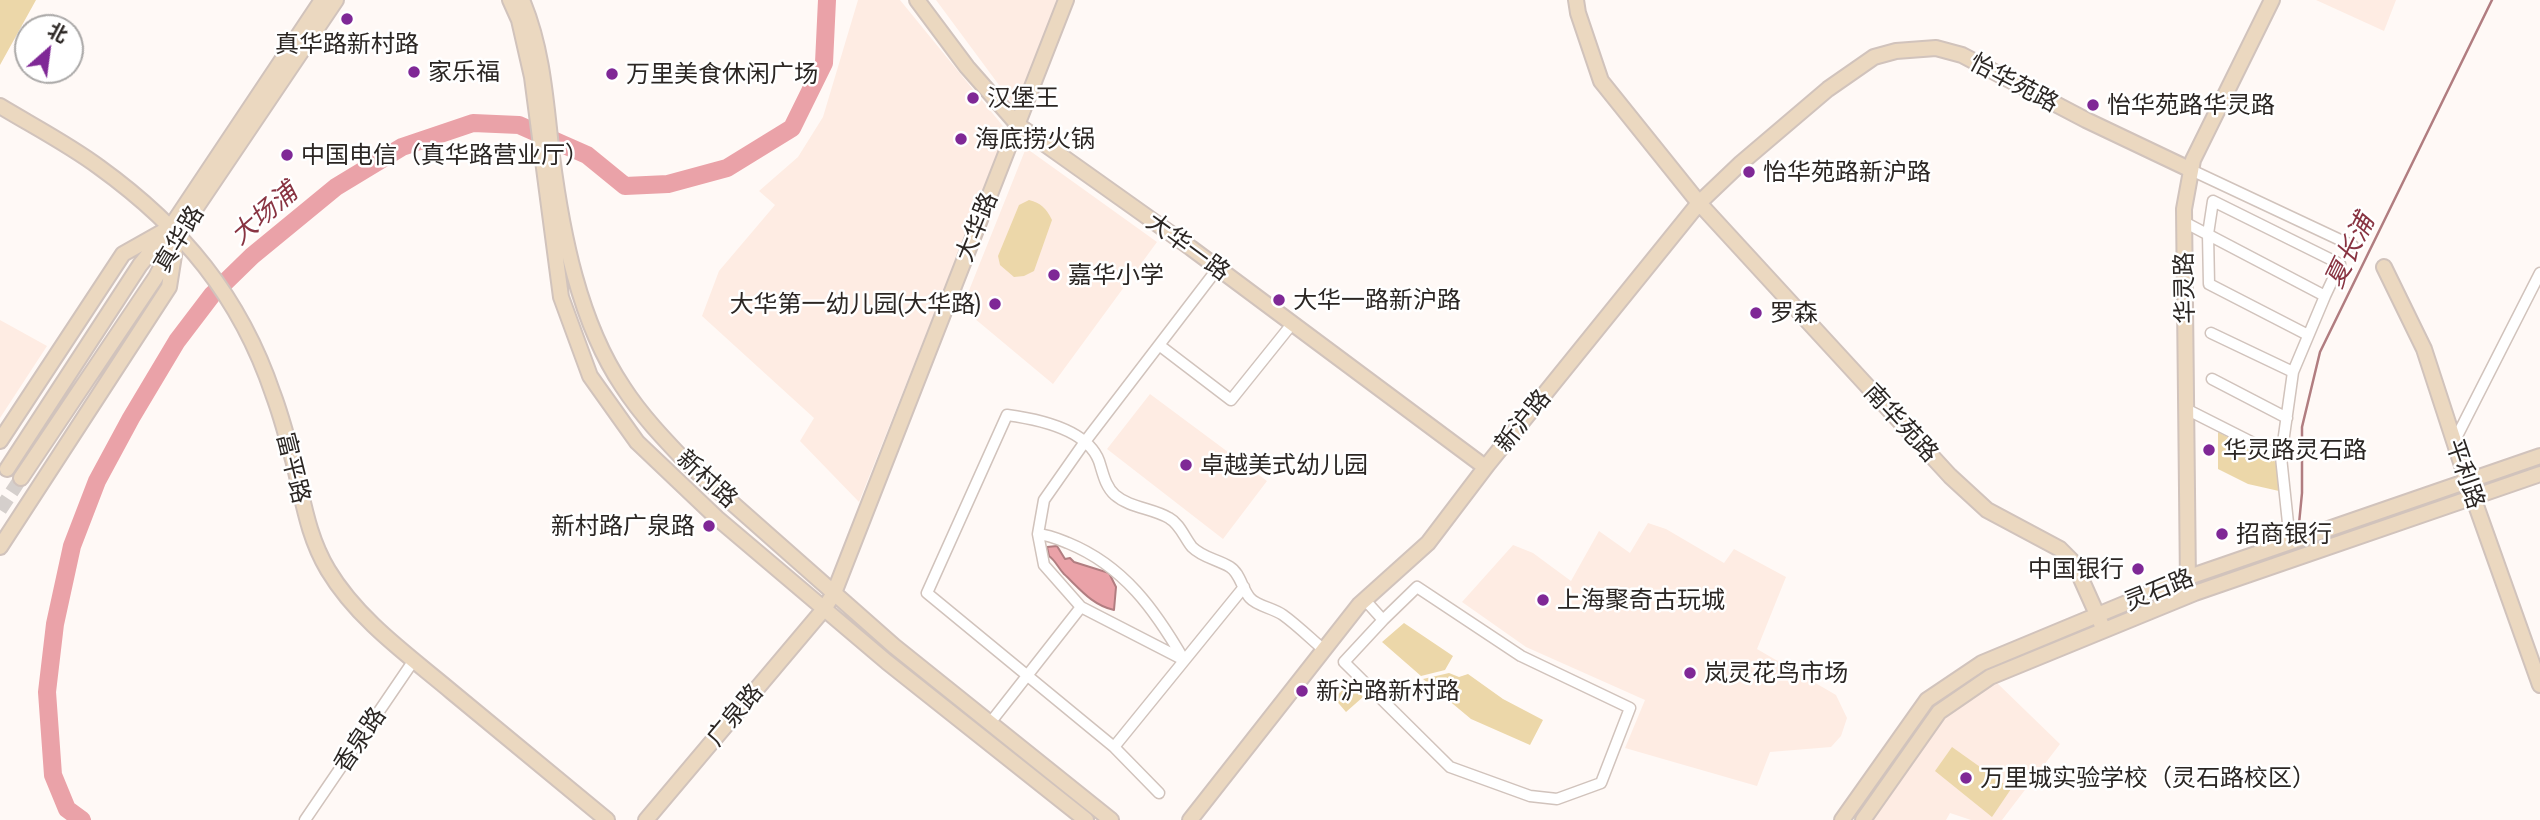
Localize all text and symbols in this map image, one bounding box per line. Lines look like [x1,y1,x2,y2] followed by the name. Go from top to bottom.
[339,11,355,27] marker: 真华路新村路
[14,14,84,84] north arrow
[44,18,71,46] text: 北
[275,30,419,58] place label: 真华路新村路
[1965,48,2063,118] street label: 怡华苑路
[428,58,500,86] place label: 家乐福
[626,60,818,88] place label: 万里美食休闲广场
[406,64,422,80] marker: 家乐福
[604,66,620,82] marker: 万里美食休闲广场
[987,84,1059,112] place label: 汉堡王
[965,90,981,106] marker: 汉堡王
[2107,91,2275,119] place label: 怡华苑路华灵路
[2085,97,2101,113] marker: 怡华苑路华灵路
[975,125,1095,153] place label: 海底捞火锅
[953,131,969,147] marker: 海底捞火锅
[301,141,589,169] place label: 中国电信（真华路营业厅）
[279,147,295,163] marker: 中国电信（真华路营业厅）
[1763,158,1931,186] place label: 怡华苑路新沪路
[1741,164,1757,180] marker: 怡华苑路新沪路
[224,177,304,251] water label: 大场浦
[950,188,1004,266] street label: 大华路
[148,201,210,277] street label: 真华路
[1141,207,1235,287] street label: 大华一路
[2319,209,2381,293] water label: 夏长浦
[2170,252,2200,324] street label: 华灵路
[1068,261,1164,289] place label: 嘉华小学
[1046,267,1062,283] marker: 嘉华小学
[1293,286,1461,314] place label: 大华一路新沪路
[729,290,981,318] place label: 大华第一幼儿园(大华路)
[1271,292,1287,308] marker: 大华一路新沪路
[987,296,1003,312] marker: 大华第一幼儿园(大华路)
[1770,299,1818,327] place label: 罗森
[1748,305,1764,321] marker: 罗森
[1858,378,1944,468] street label: 南华苑路
[1489,384,1557,458] street label: 新沪路
[270,430,316,506] street label: 富平路
[2440,435,2490,513] street label: 平利路
[2223,436,2367,464] place label: 华灵路灵石路
[2201,442,2217,458] marker: 华灵路灵石路
[671,444,743,514] street label: 新村路
[1200,451,1368,479] place label: 卓越美式幼儿园
[1178,457,1194,473] marker: 卓越美式幼儿园
[551,512,695,540] place label: 新村路广泉路
[701,518,717,534] marker: 新村路广泉路
[2236,520,2332,548] place label: 招商银行
[2214,526,2230,542] marker: 招商银行
[2028,555,2124,583] place label: 中国银行
[2130,561,2146,577] marker: 中国银行
[2120,563,2198,617] street label: 灵石路
[1557,586,1725,614] place label: 上海聚奇古玩城
[1535,592,1551,608] marker: 上海聚奇古玩城
[1704,659,1848,687] place label: 岚灵花鸟市场
[1682,665,1698,681] marker: 岚灵花鸟市场
[1316,677,1460,705] place label: 新沪路新村路
[701,678,769,752] street label: 广泉路
[1294,683,1310,699] marker: 新沪路新村路
[328,702,392,778] street label: 香泉路
[1980,764,2316,792] place label: 万里城实验学校（灵石路校区）
[1958,770,1974,786] marker: 万里城实验学校（灵石路校区）

